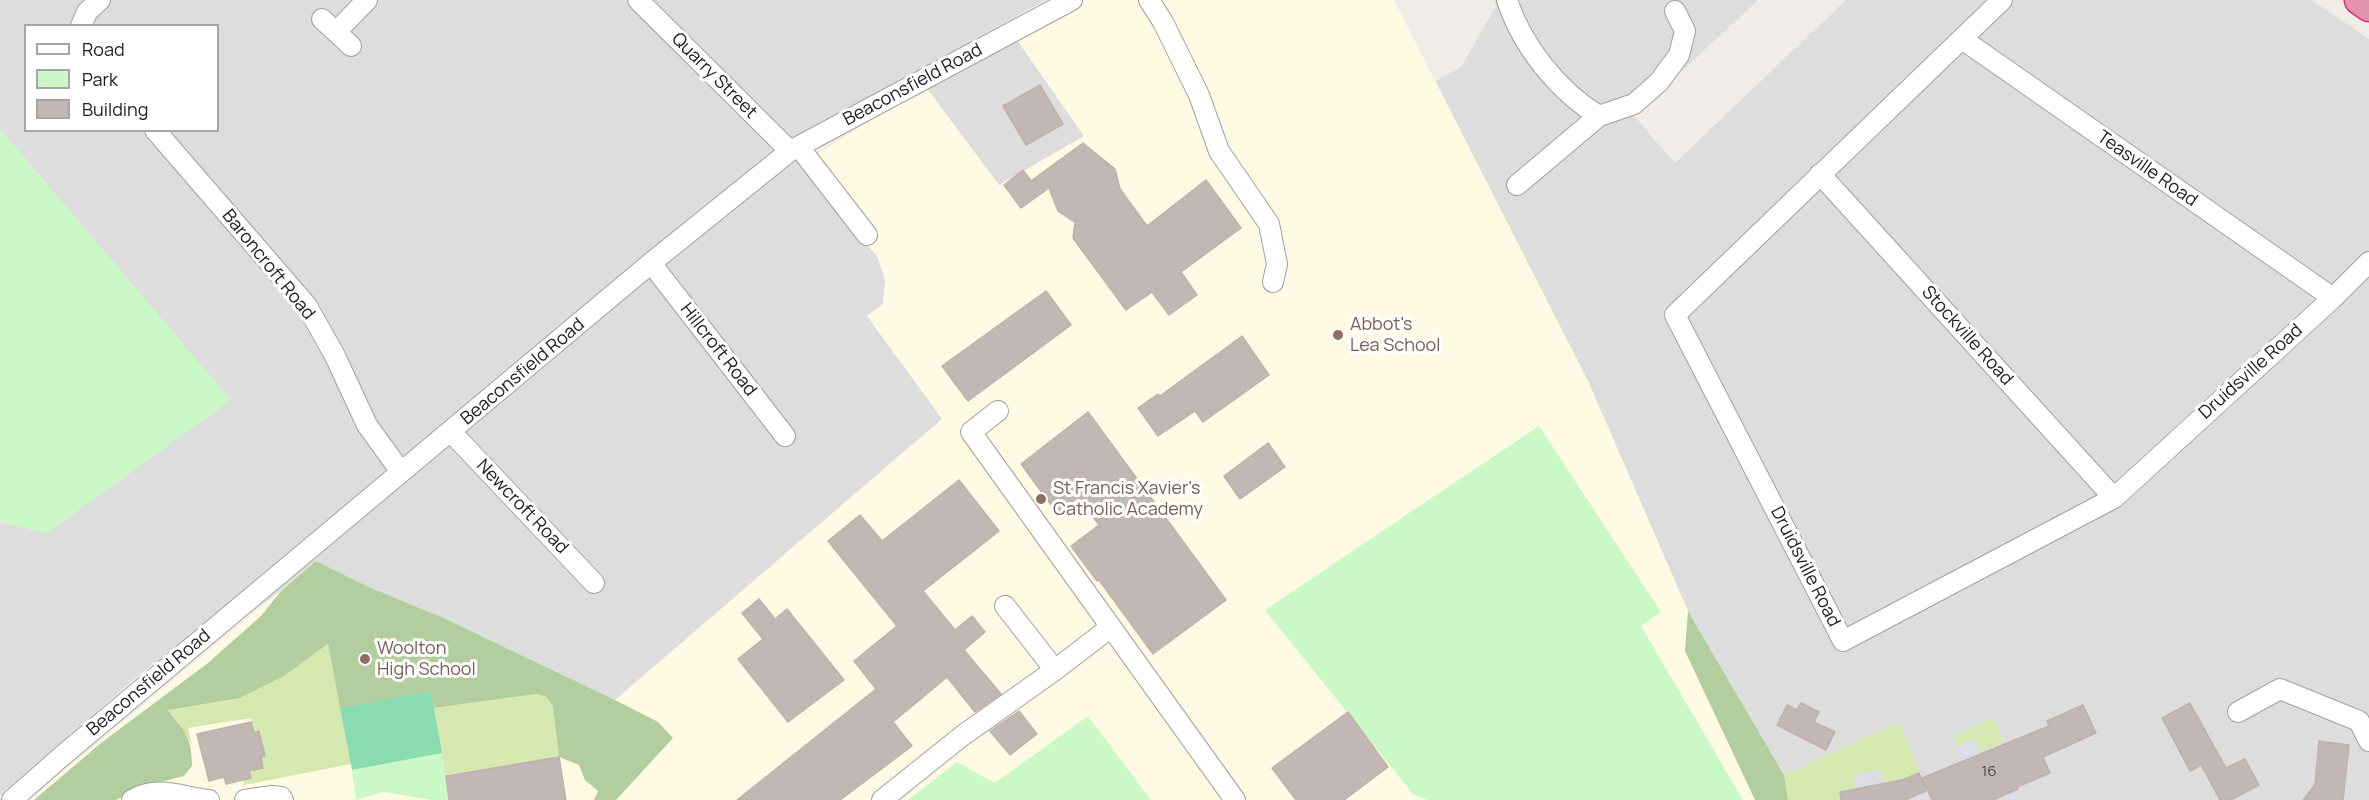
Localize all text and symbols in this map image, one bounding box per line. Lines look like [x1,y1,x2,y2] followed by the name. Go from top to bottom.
[24,24,219,132] legend
[667,29,761,123] street label: Quarry Street
[82,37,125,61] text: Road
[840,39,986,131] street label: Beaconsfield Road
[82,67,118,91] text: Park
[82,97,148,121] text: Building
[2093,127,2201,211] street label: Teasville Road
[217,206,319,324] street label: Baroncroft Road
[1917,282,2017,390] street label: Stockville Road
[675,299,761,401] street label: Hillcroft Road
[457,314,589,430] street label: Beaconsfield Road
[1350,314,1440,356] place label: Abbot's Lea School
[2195,320,2307,424] street label: Druidsville Road
[1331,328,1345,342] marker: Abbot's Lea School
[472,455,572,559] street label: Newcroft Road
[1053,478,1203,520] place label: St Francis Xavier's Catholic Academy
[1034,492,1048,506] marker: St Francis Xavier's Catholic Academy
[1765,503,1845,631] street label: Druidsville Road
[83,625,215,741] street label: Beaconsfield Road
[377,638,476,680] place label: Woolton High School
[358,652,372,666] marker: Woolton High School
[1981,763,1997,781] house number: 16

